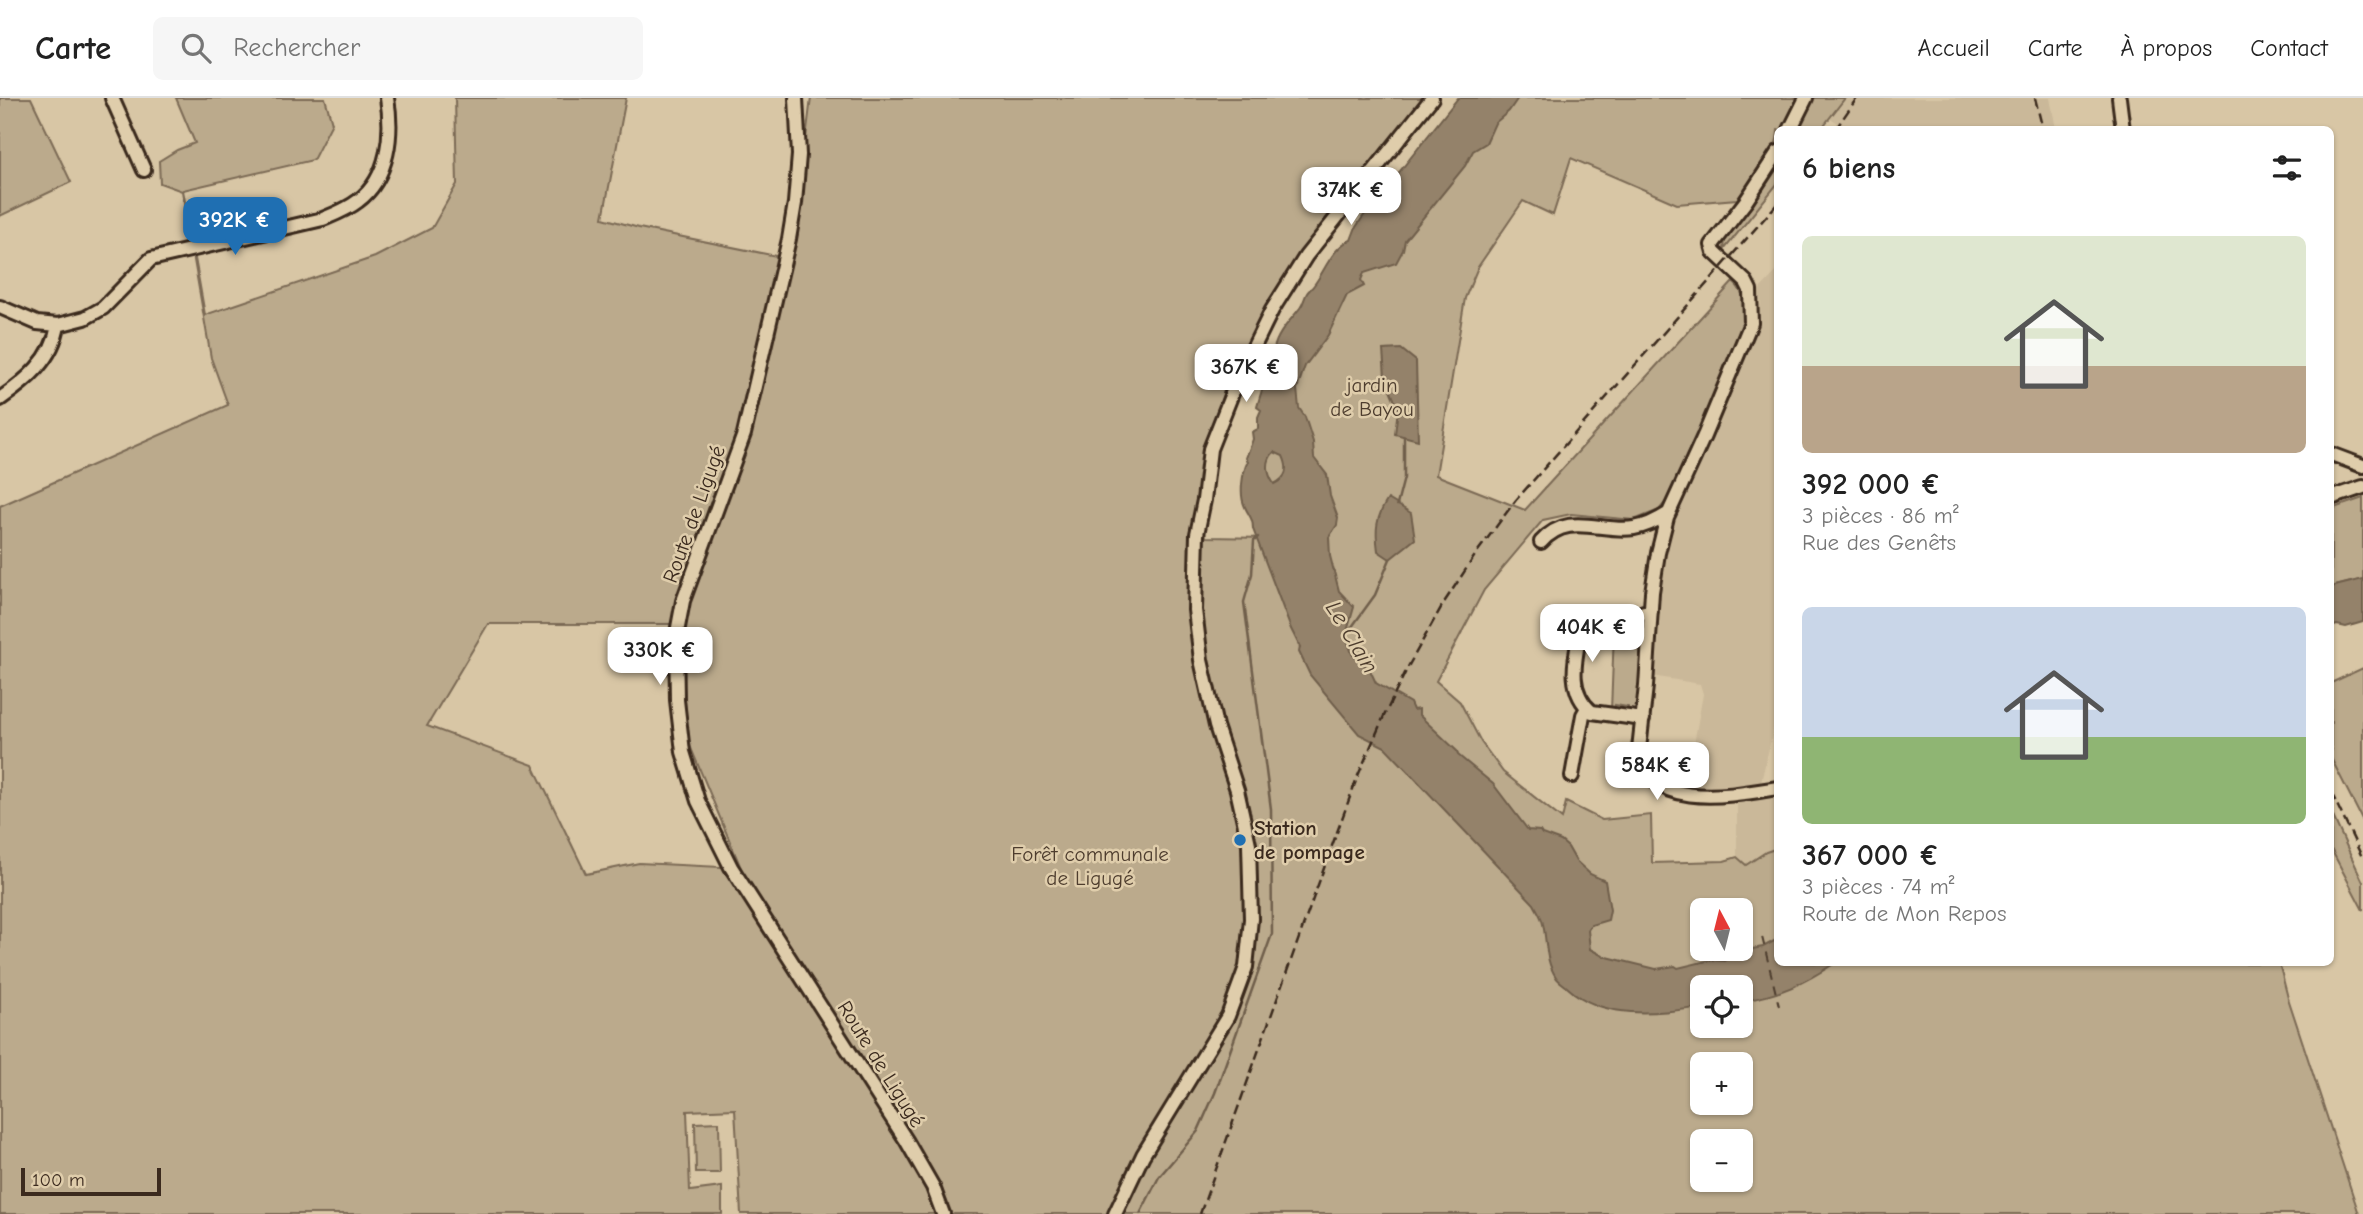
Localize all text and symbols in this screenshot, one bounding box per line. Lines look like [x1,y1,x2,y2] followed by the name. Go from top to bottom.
[153,17,643,80] search box
[35,29,111,67] text: Carte
[177,29,215,67] icon: search
[233,33,360,63] text: Rechercher
[1918,34,1990,62] text: Accueil
[2028,34,2083,62] text: Carte
[2121,34,2212,62] text: À propos
[2250,34,2328,62] text: Contact
[2268,149,2306,187] icon: filters
[1802,151,1895,186] text: 6 biens
[1294,167,1408,227] pin: 374K €
[1317,176,1385,203] text: 374K €
[178,198,292,257] pin: 392K €
[199,206,271,233] text: 392K €
[1991,281,2117,407] icon: home
[1189,344,1303,404] pin: 367K €
[1211,353,1281,380] text: 367K €
[1330,373,1414,421] park label: jardin de Bayou
[658,442,730,586] street label: Route de Ligugé
[1802,467,1941,502] text: 392 000 €
[1802,502,1959,529] text: 3 pièces · 86 m²
[1802,529,1956,556] text: Rue des Genêts
[1320,596,1384,678] water label: Le Clain
[1535,604,1649,664] pin: 404K €
[1556,613,1628,640] text: 404K €
[603,628,717,687] pin: 330K €
[624,636,696,663] text: 330K €
[1991,652,2117,778] icon: home
[1600,742,1714,802] pin: 584K €
[1621,751,1693,778] text: 584K €
[1254,816,1365,864] place label: Station de pompage
[1232,832,1248,848] marker: Station de pompage
[1802,838,1940,873] text: 367 000 €
[1011,842,1169,890] park label: Forêt communale de Ligugé
[1802,873,1954,900] text: 3 pièces · 74 m²
[1690,898,1754,961] north arrow
[1690,898,1753,1192] map controls
[1802,900,2006,927] text: Route de Mon Repos
[1690,975,1753,1038] button: locate
[833,996,929,1132] street label: Route de Ligugé
[1690,1052,1753,1115] button: +
[1690,1129,1753,1192] button: −
[21,1165,161,1197] scale bar
[32,1169,85,1191] text: 100 m

